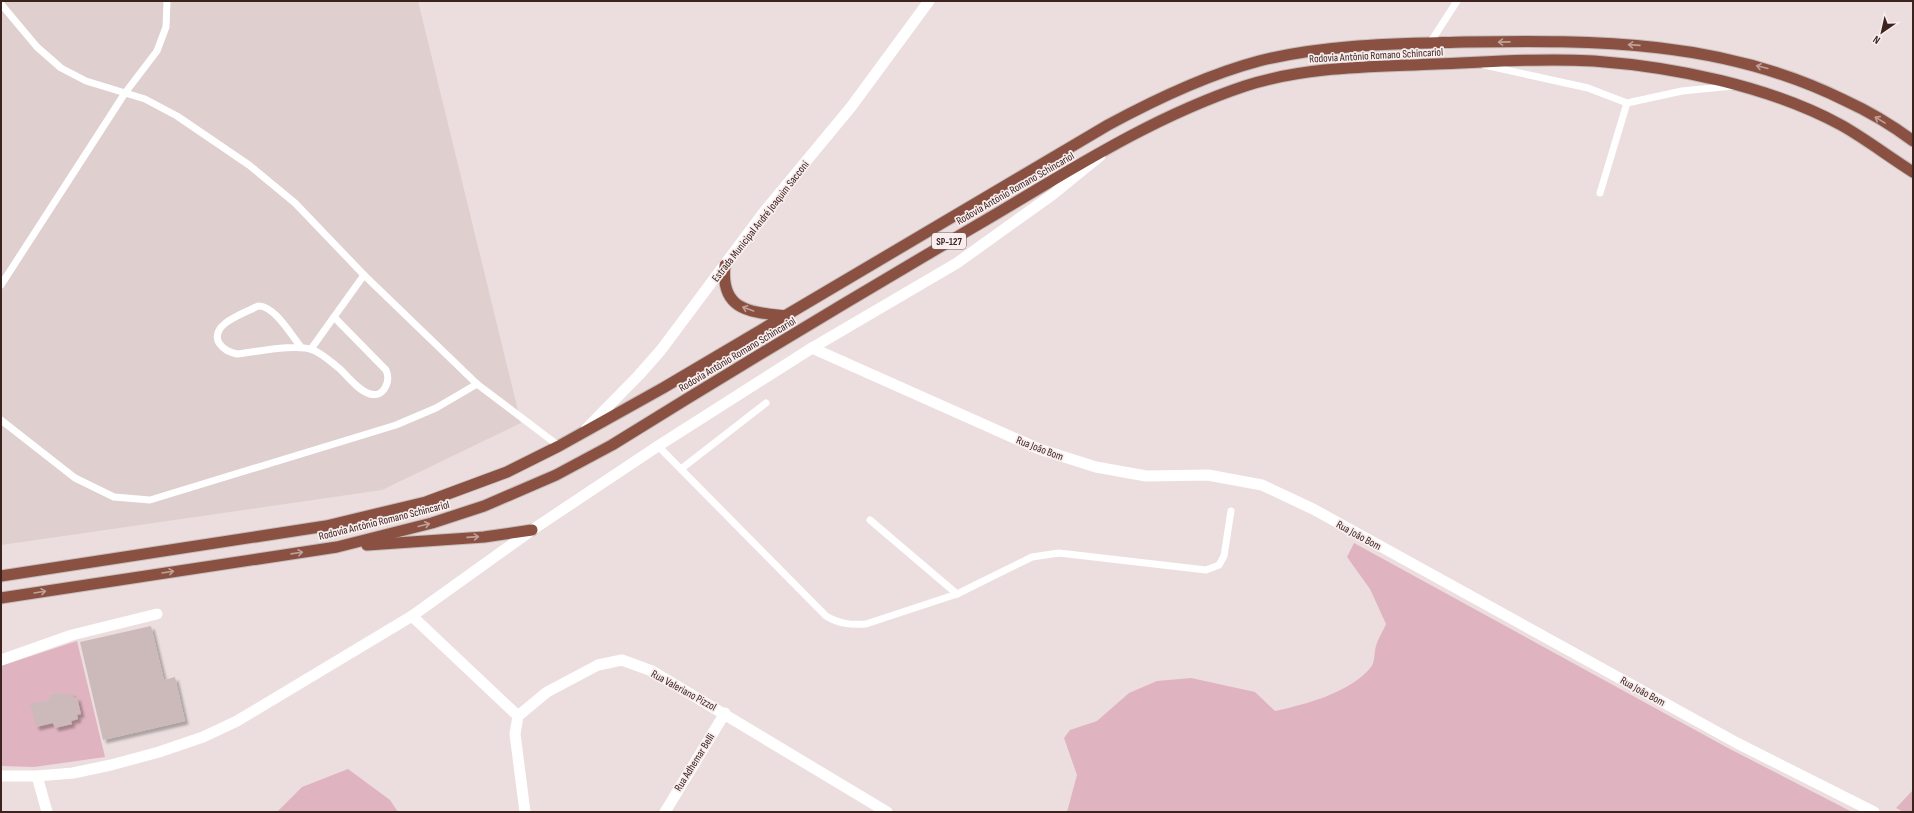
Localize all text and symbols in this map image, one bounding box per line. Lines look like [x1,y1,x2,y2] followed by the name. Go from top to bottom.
[1862,12,1902,52] north arrow
[1871,33,1883,47] text: N
[1498,38,1511,46] one-way arrow
[1628,41,1641,48] one-way arrow
[1309,45,1443,66] street label: Rodovia Antônio Romano Schincariol
[1756,63,1769,70] one-way arrow
[1874,115,1886,123] one-way arrow
[954,149,1077,228] street label: Rodovia Antônio Romano Schincariol
[709,158,812,284] street label: Estrada Municipal André Joaquim Sacconi
[932,233,966,249] road number: SP-127
[742,305,754,313] one-way arrow
[676,314,798,395] street label: Rodovia Antônio Romano Schincariol
[1014,434,1065,463] street label: Rua João Bom
[317,498,451,543] street label: Rodovia Antônio Romano Schincariol
[1334,518,1384,553] street label: Rua João Bom
[417,521,430,529] one-way arrow
[466,534,479,541] one-way arrow
[290,549,303,557] one-way arrow
[161,568,174,576] one-way arrow
[33,588,46,596] one-way arrow
[649,667,719,714] street label: Rua Valeriano Pizzol
[1618,674,1668,709] street label: Rua João Bom
[671,731,717,794] street label: Rua Adhemar Belli

